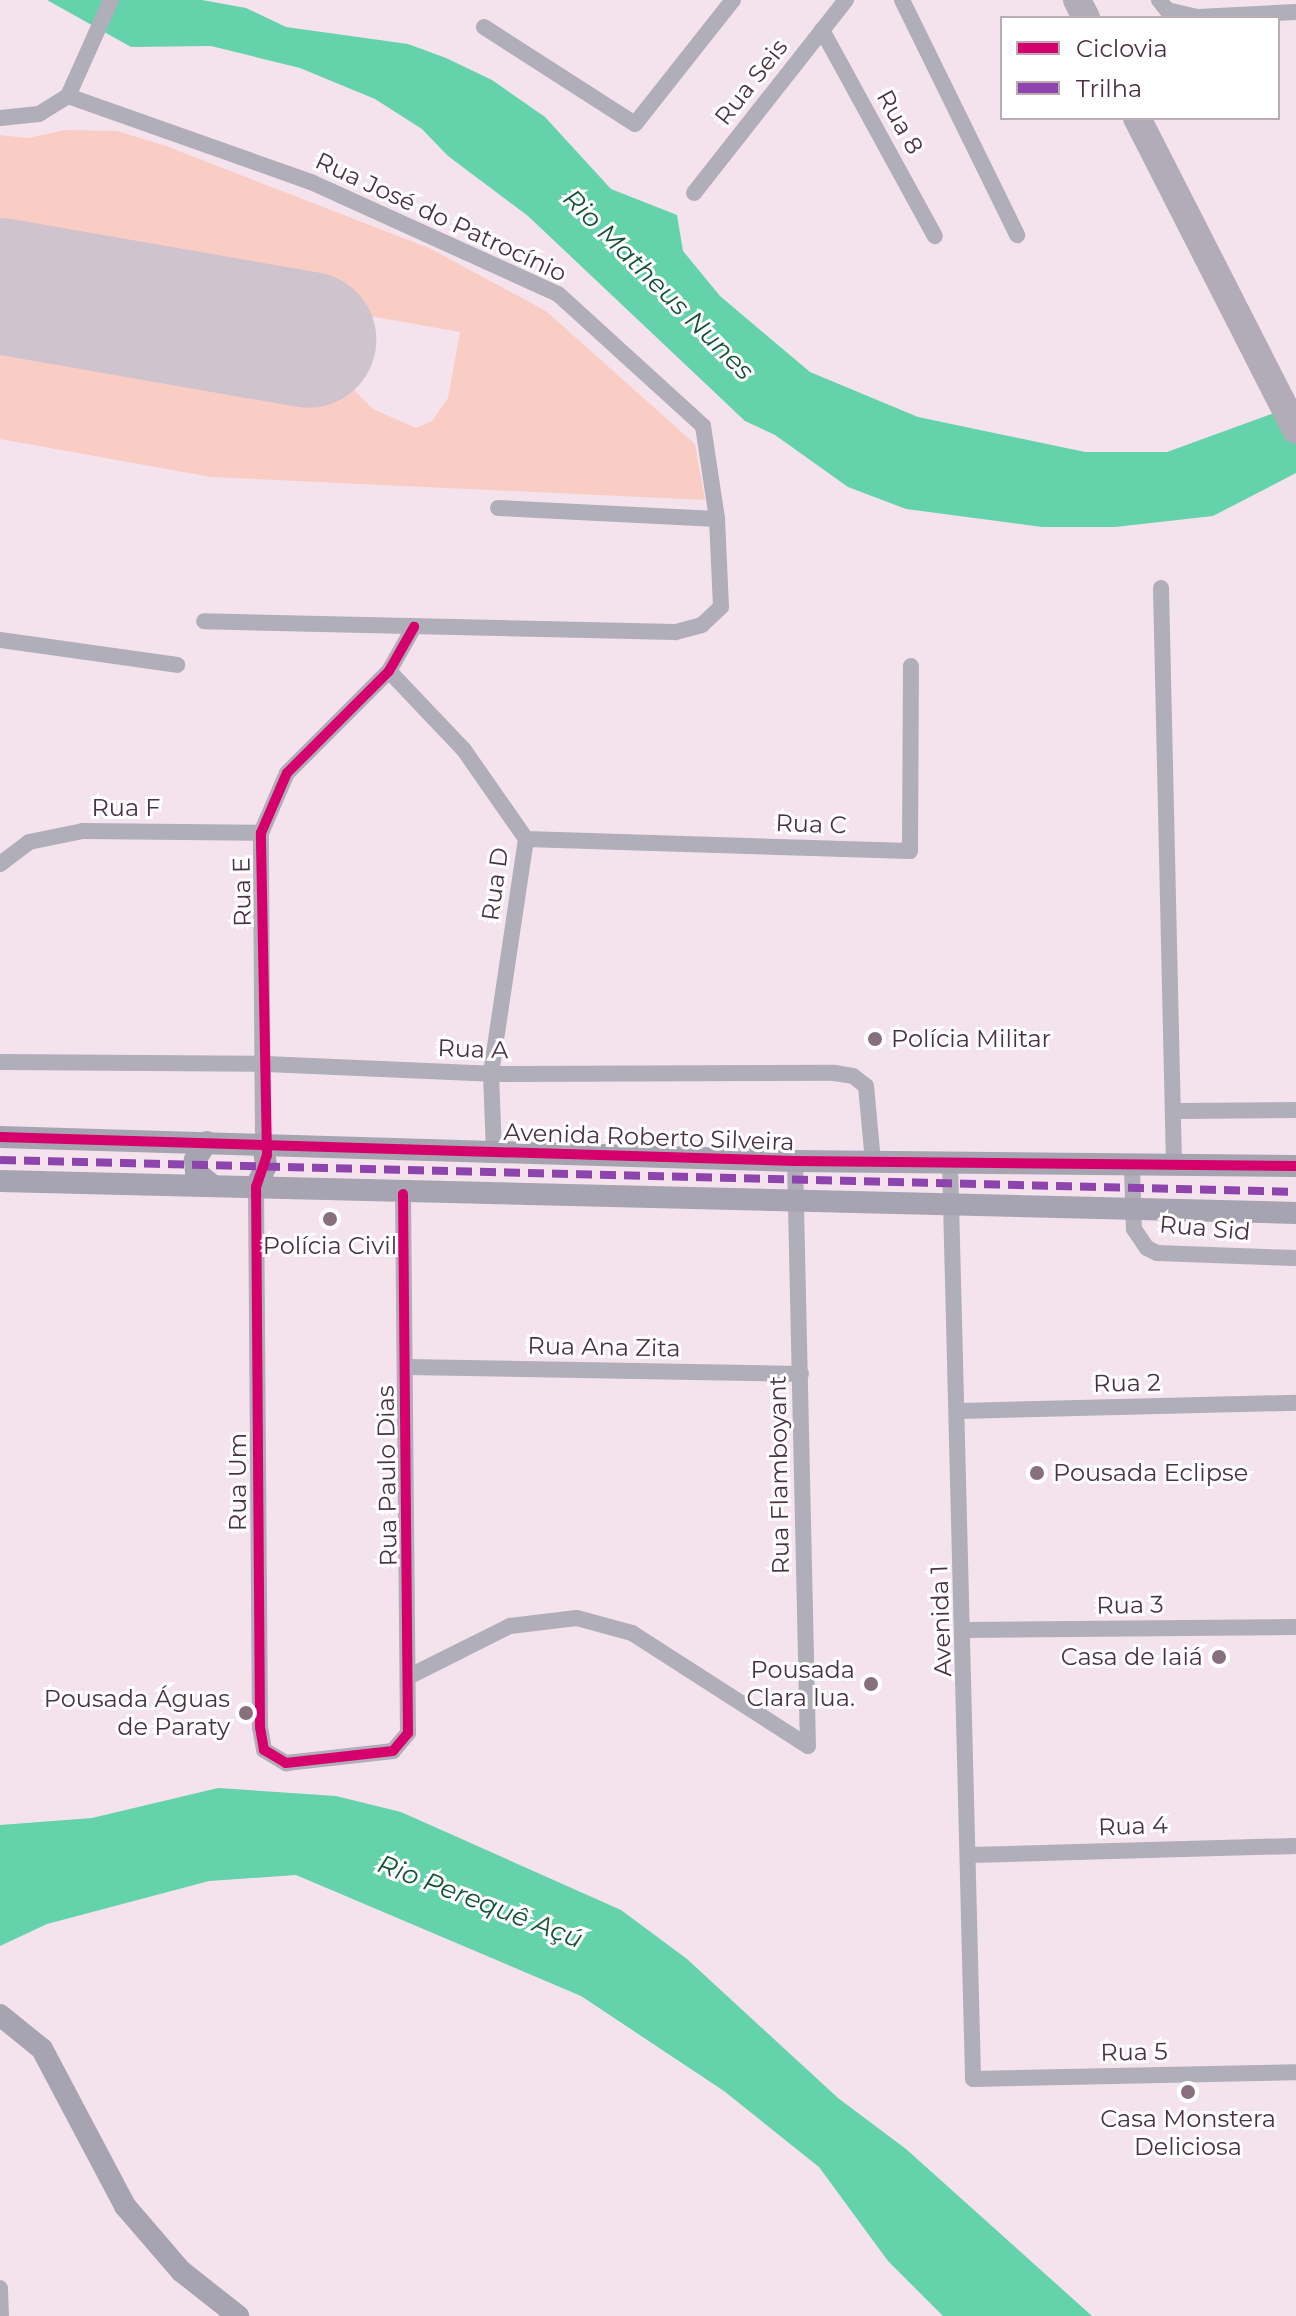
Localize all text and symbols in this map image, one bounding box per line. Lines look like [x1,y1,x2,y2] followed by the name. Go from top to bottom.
[1000,16,1280,120] legend
[708,33,794,131] street label: Rua Seis
[1076,34,1168,63] text: Ciclovia
[1076,74,1142,103] text: Trilha
[871,85,929,159] street label: Rua 8
[311,146,571,288] street label: Rua José do Patrocínio
[556,183,760,387] water label: Rio Matheus Nunes
[91,794,161,822] street label: Rua F
[775,808,847,840] street label: Rua C
[476,845,514,923] street label: Rua D
[227,857,257,927] street label: Rua E
[891,1025,1051,1053] place label: Polícia Militar
[866,1030,884,1048] marker: Polícia Militar
[437,1033,509,1065] street label: Rua A
[503,1118,795,1156] street label: Avenida Roberto Silveira
[321,1210,339,1228] marker: Polícia Civil
[1158,1210,1252,1246] street label: Rua Sid
[263,1232,397,1260] place label: Polícia Civil
[527,1331,681,1363] street label: Rua Ana Zita
[1093,1368,1161,1398] street label: Rua 2
[763,1375,795,1575] street label: Rua Flamboyant
[371,1385,403,1567] street label: Rua Paulo Dias
[224,1433,252,1531] street label: Rua Um
[1053,1459,1248,1487] place label: Pousada Eclipse
[1028,1464,1046,1482] marker: Pousada Eclipse
[925,1565,957,1677] street label: Avenida 1
[1096,1590,1164,1620] street label: Rua 3
[1061,1643,1203,1671] place label: Casa de Iaiá
[1210,1648,1228,1666] marker: Casa de Iaiá
[746,1656,855,1712] place label: Pousada Clara lua.
[862,1675,880,1693] marker: Pousada Clara lua.
[44,1685,230,1741] place label: Pousada Águas de Paraty
[237,1704,255,1722] marker: Pousada Águas de Paraty
[1098,1810,1168,1842] street label: Rua 4
[373,1849,587,1955] water label: Rio Perequê Açú
[1100,2037,1168,2067] street label: Rua 5
[1179,2083,1197,2101] marker: Casa Monstera Deliciosa
[1100,2105,1276,2161] place label: Casa Monstera Deliciosa

